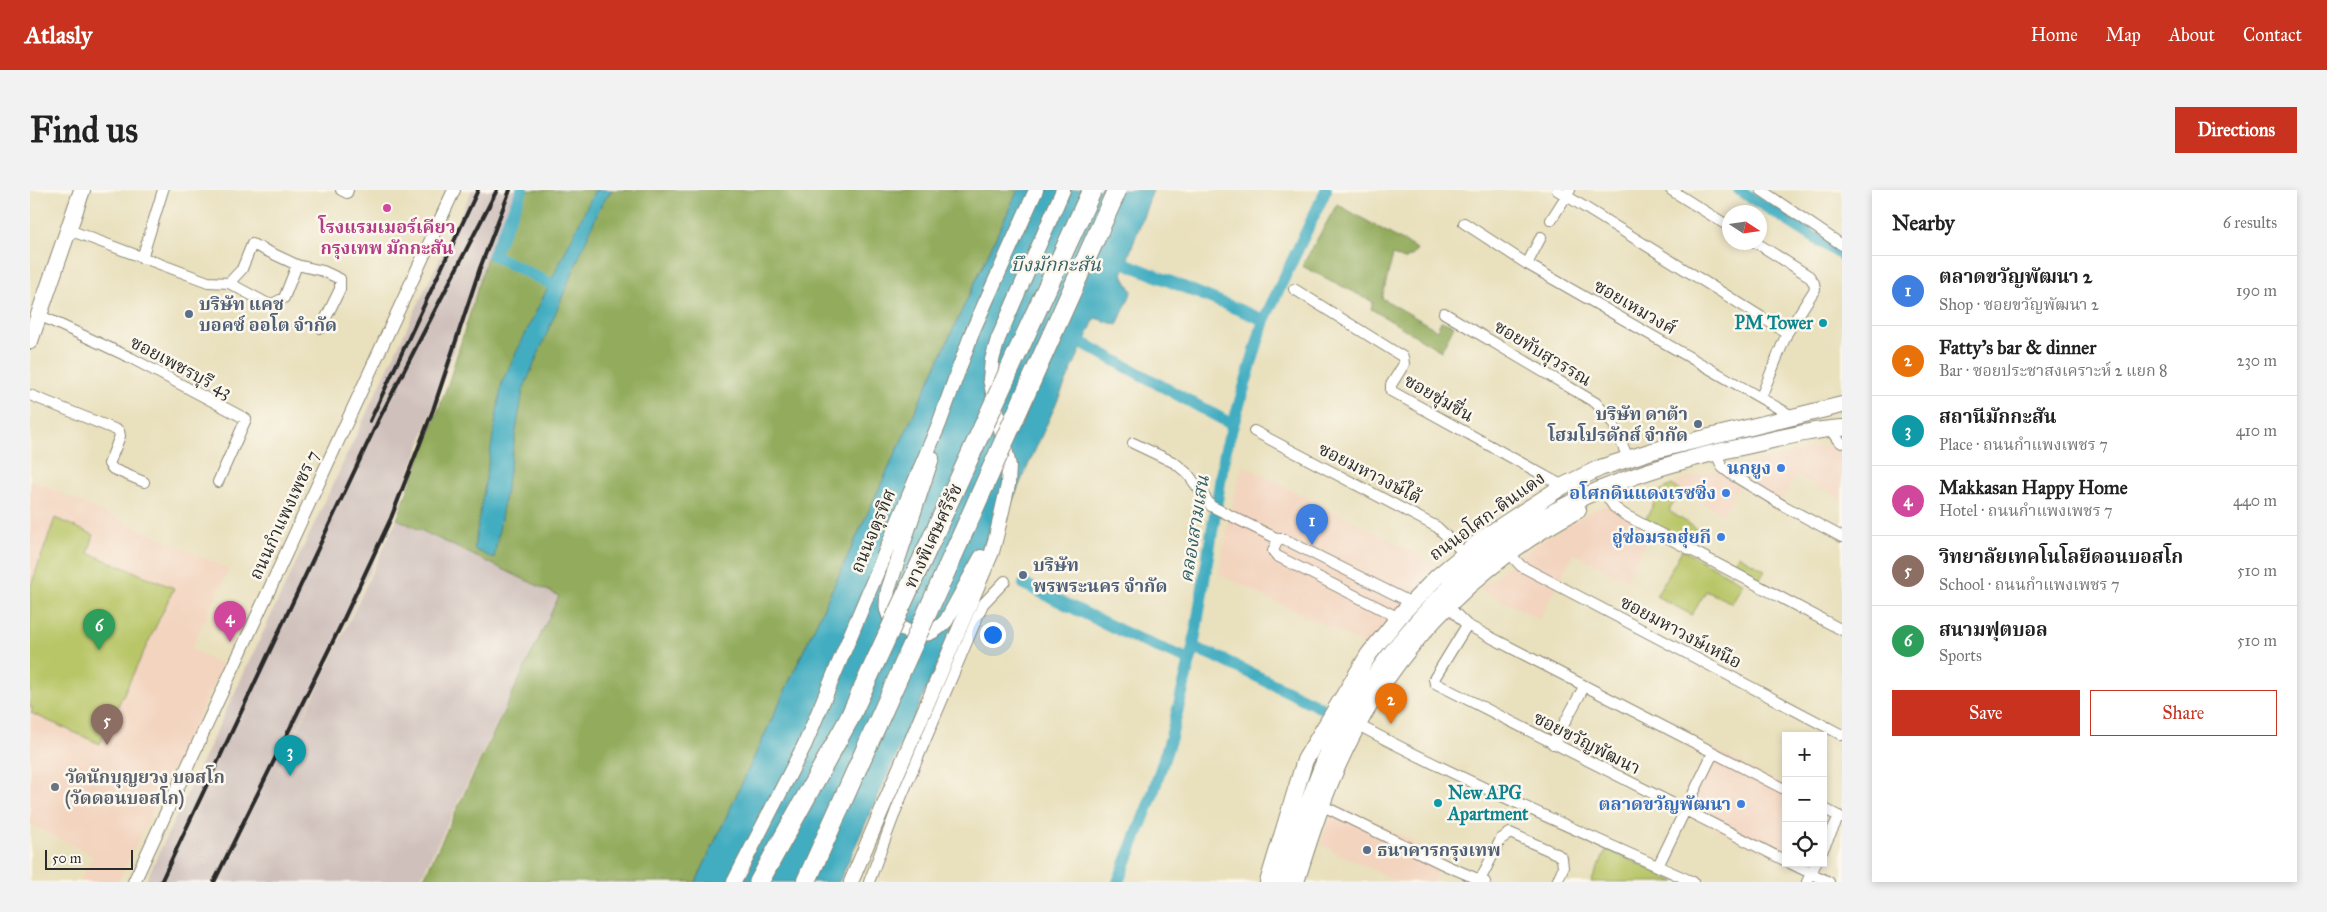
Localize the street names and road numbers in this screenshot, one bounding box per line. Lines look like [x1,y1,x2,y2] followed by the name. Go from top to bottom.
[1590,275,1680,340] street label: ซอยเหมวงศ์
[1490,315,1596,392] street label: ซอยทับสุวรรณ
[126,331,236,404] street label: ซอยเพชรบุรี 43
[1400,367,1479,428] street label: ซอยชุ่มชื่น
[1315,437,1426,508] street label: ซอยมหาวงษ์ใต้
[244,447,324,583] street label: ถนนกำแพงเพชร 7
[1424,465,1549,565] street label: ถนนอโศก-ดินแดง
[899,480,967,592] street label: ทางพิเศษศรีรัช
[845,486,902,577] street label: ถนนจตุรทิศ
[1616,591,1746,673] street label: ซอยมหาวงษ์เหนือ
[1530,707,1644,779] street label: ซอยขวัญพัฒนา

